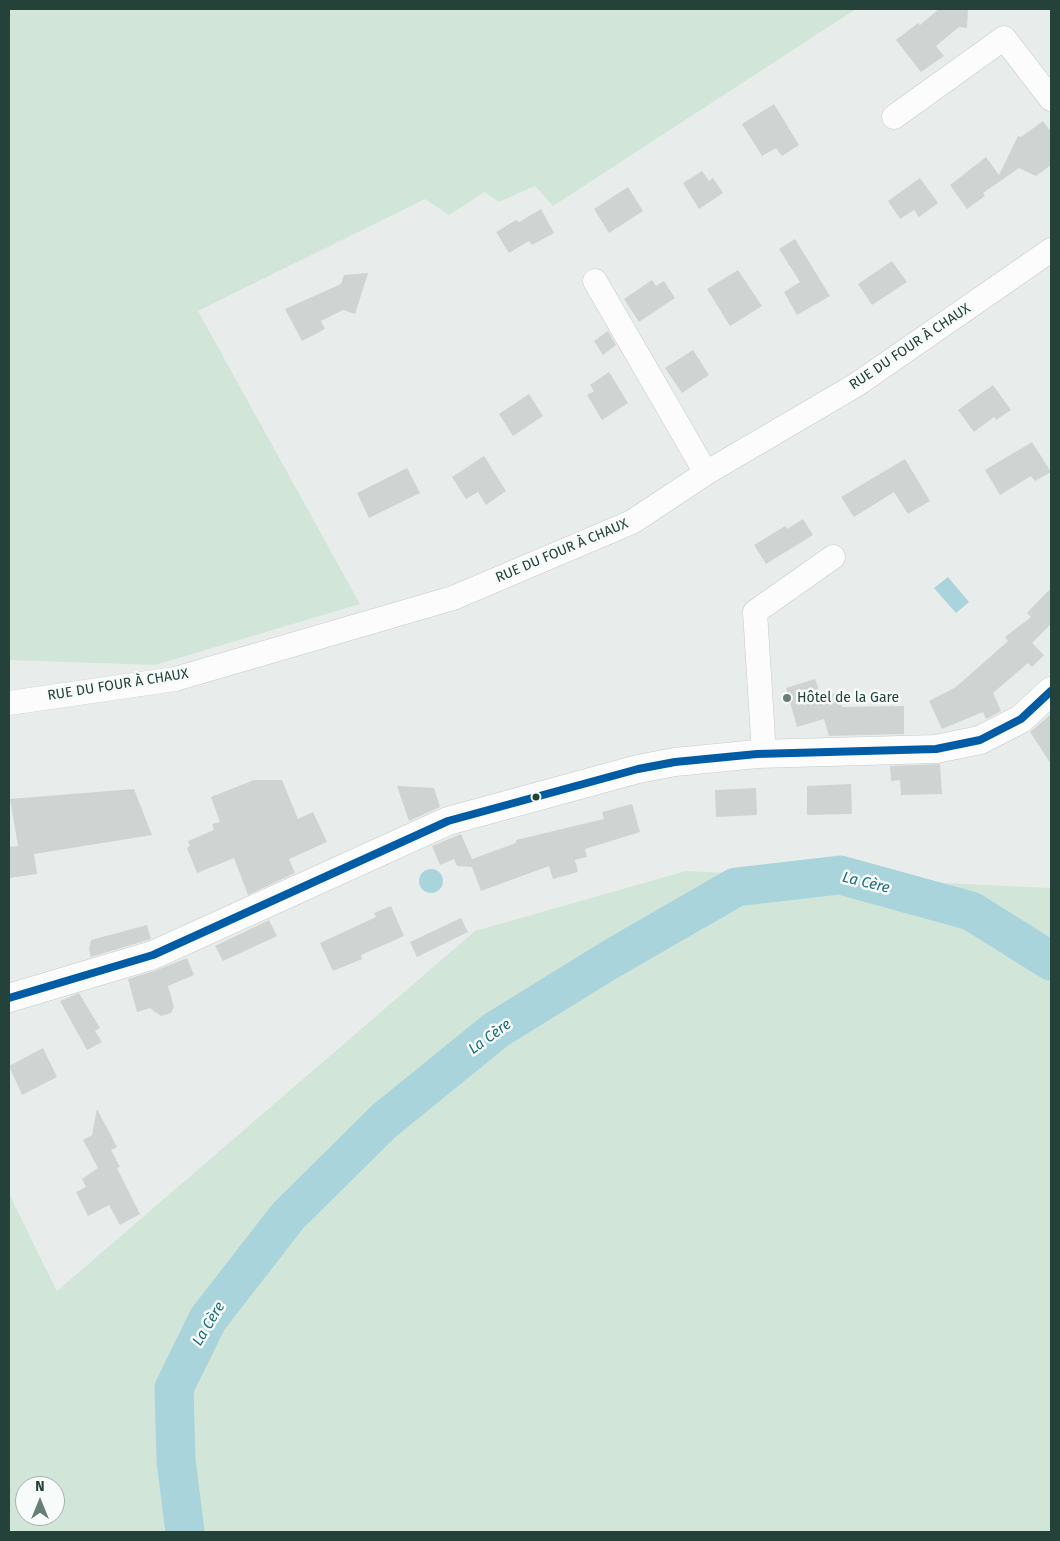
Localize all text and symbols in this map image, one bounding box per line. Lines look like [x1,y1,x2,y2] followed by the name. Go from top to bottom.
[846,300,974,394] street label: RUE DU FOUR À CHAUX
[493,515,631,587] street label: RUE DU FOUR À CHAUX
[46,666,190,704] street label: RUE DU FOUR À CHAUX
[797,690,899,706] place label: Hôtel de la Gare
[781,692,793,704] marker: Hôtel de la Gare
[531,792,541,802] unlabelled marker
[840,868,892,898] water label: La Cère
[465,1016,515,1058] water label: La Cère
[189,1299,229,1349] water label: La Cère
[15,1476,65,1526] north arrow
[35,1478,45,1495] text: N

